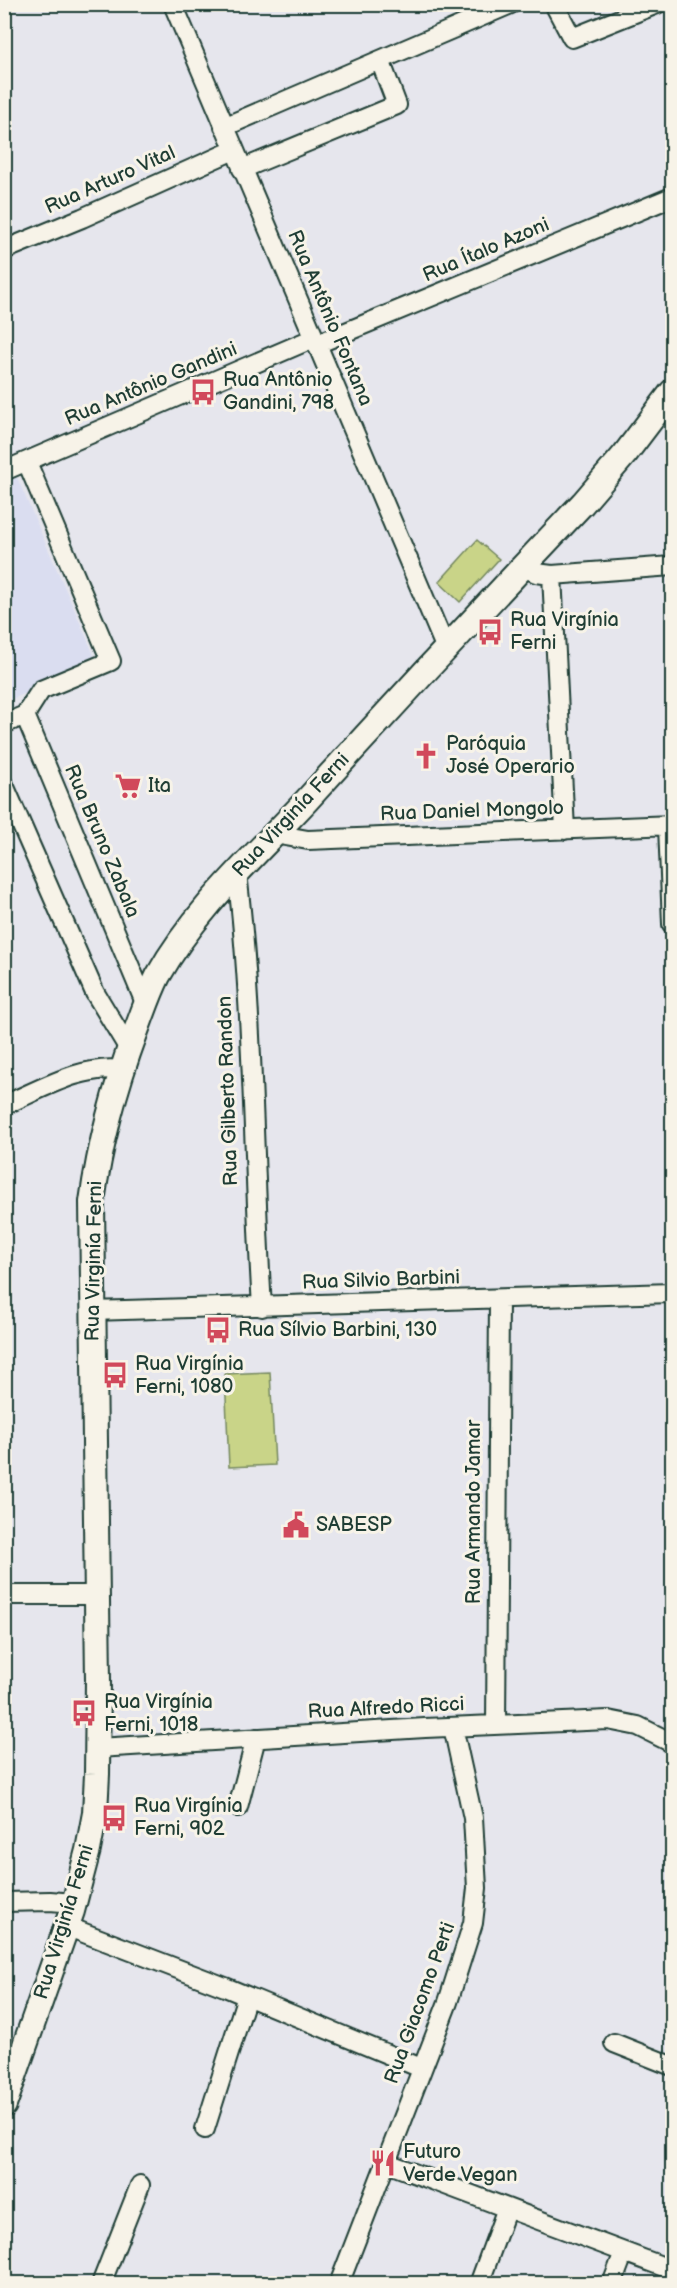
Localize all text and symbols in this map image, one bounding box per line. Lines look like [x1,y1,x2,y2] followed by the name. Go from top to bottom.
[41,141,179,219] street label: Rua Arturo Vital
[419,212,553,287] street label: Rua Ítalo Azoni
[282,227,378,409] street label: Rua Antônio Fontana
[61,337,241,431] street label: Rua Antônio Gandini
[223,368,334,415] place label: Rua Antônio Gandini, 798
[188,377,218,407] bus stop icon: Rua Antônio Gandini, 798
[510,608,619,655] place label: Rua Virgínia Ferni
[475,617,505,647] bus stop icon: Rua Virgínia Ferni
[446,732,575,779] place label: Paróquia José Operario
[411,741,441,771] church icon: Paróquia José Operario
[227,748,355,882] street label: Rua Virginía Ferni
[59,761,145,921] street label: Rua Bruno Zabala
[113,771,143,801] supermarket icon: Ita
[148,774,171,798] place label: Ita
[380,796,564,826] street label: Rua Daniel Mongolo
[213,996,243,1186] street label: Rua Gilberto Randon
[81,1180,107,1342] street label: Rua Virginía Ferni
[302,1265,460,1295] street label: Rua Silvio Barbini
[203,1315,233,1345] bus stop icon: Rua Sílvio Barbini, 130
[238,1318,437,1342] place label: Rua Sílvio Barbini, 130
[135,1352,244,1399] place label: Rua Virgínia Ferni, 1080
[100,1360,130,1390] bus stop icon: Rua Virgínia Ferni, 1080
[462,1419,486,1604] street label: Rua Armando Jamar
[281,1510,311,1540] public building icon: SABESP
[316,1513,392,1537] place label: SABESP
[104,1690,213,1737] place label: Rua Virgínia Ferni, 1018
[307,1692,465,1724] street label: Rua Alfredo Ricci
[69,1698,99,1728] bus stop icon: Rua Virgínia Ferni, 1018
[134,1794,243,1841] place label: Rua Virgínia Ferni, 902
[99,1803,129,1833] bus stop icon: Rua Virgínia Ferni, 902
[29,1842,99,2002] street label: Rua Virginía Ferni
[380,1919,460,2087] street label: Rua Giacomo Perti
[403,2140,517,2187] place label: Futuro Verde Vegan
[368,2148,398,2178] restaurant icon: Futuro Verde Vegan

